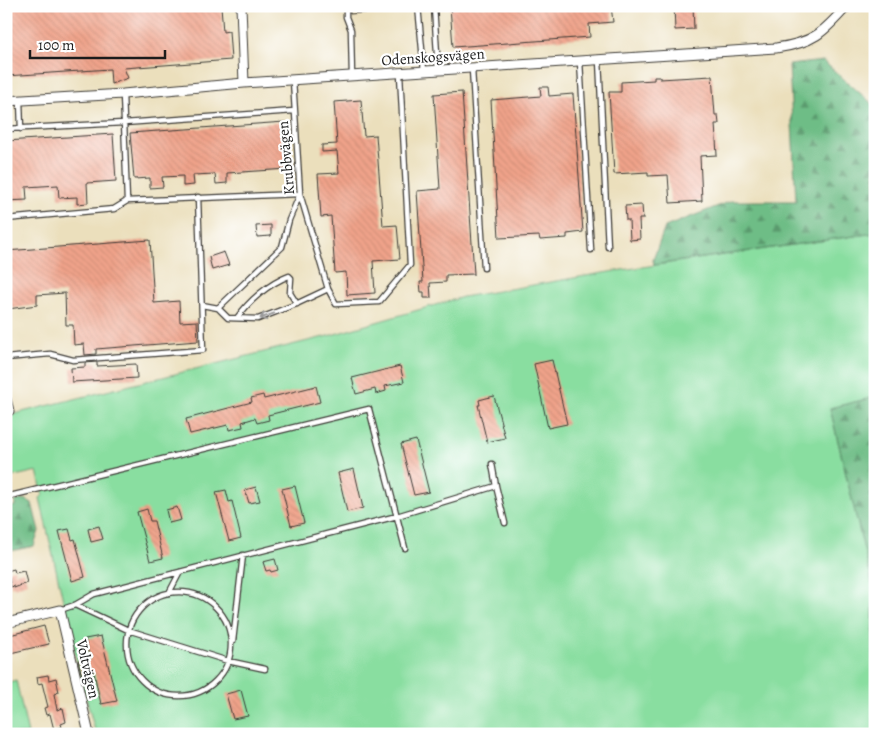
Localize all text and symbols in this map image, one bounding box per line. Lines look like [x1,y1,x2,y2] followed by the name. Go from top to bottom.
[30,28,165,60] scale bar
[38,35,75,55] text: 100 m
[381,43,485,71] street label: Odenskogsvägen
[273,120,299,196] street label: Krubbvägen
[260,312,275,321] one-way arrow
[71,637,104,700] street label: Voltvägen

